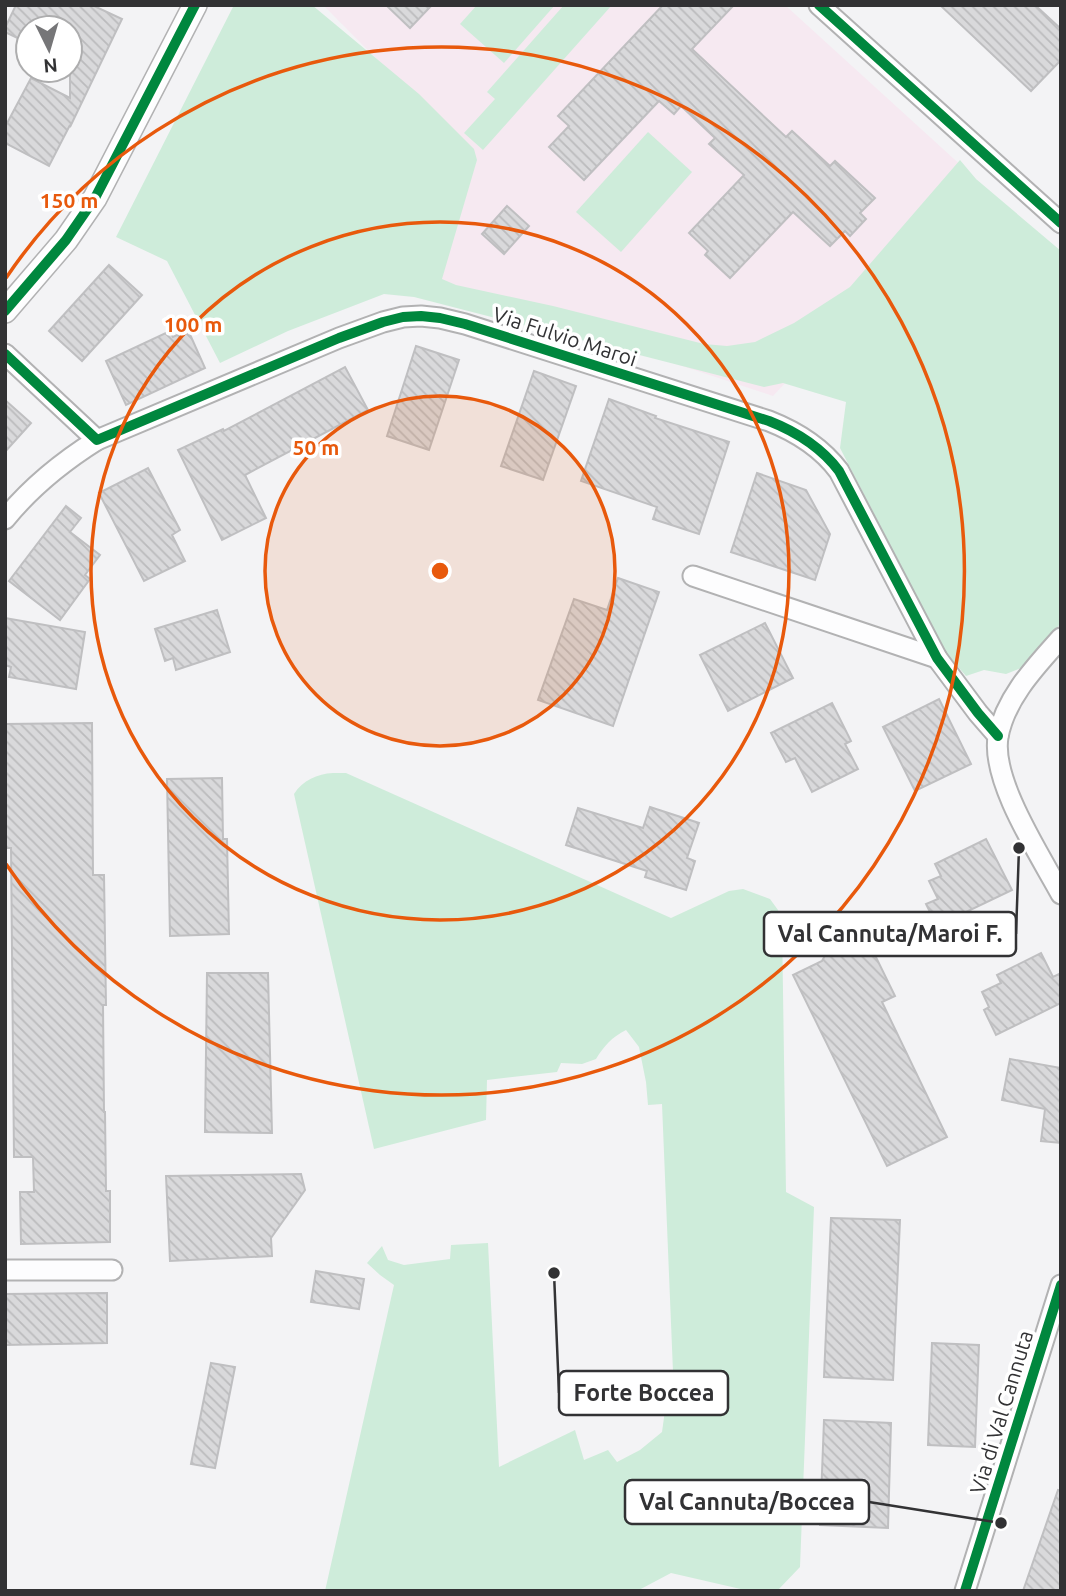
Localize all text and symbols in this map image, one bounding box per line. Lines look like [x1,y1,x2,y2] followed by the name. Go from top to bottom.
[14,14,84,84] north arrow
[42,54,59,78] text: N
[40,188,98,212] text: 150 m
[490,301,640,371] street label: Via Fulvio Maroi
[164,312,222,336] text: 100 m
[293,435,339,459] text: 50 m
[428,559,452,583] centre of rings
[764,912,1016,956] callout: Val Cannuta/Maroi F.
[778,921,1002,946] text: Val Cannuta/Maroi F.
[965,1327,1037,1497] street label: Via di Val Cannuta
[559,1371,728,1415] callout: Forte Boccea
[574,1380,714,1405] text: Forte Boccea
[625,1480,869,1524] callout: Val Cannuta/Boccea
[639,1489,855,1514] text: Val Cannuta/Boccea

